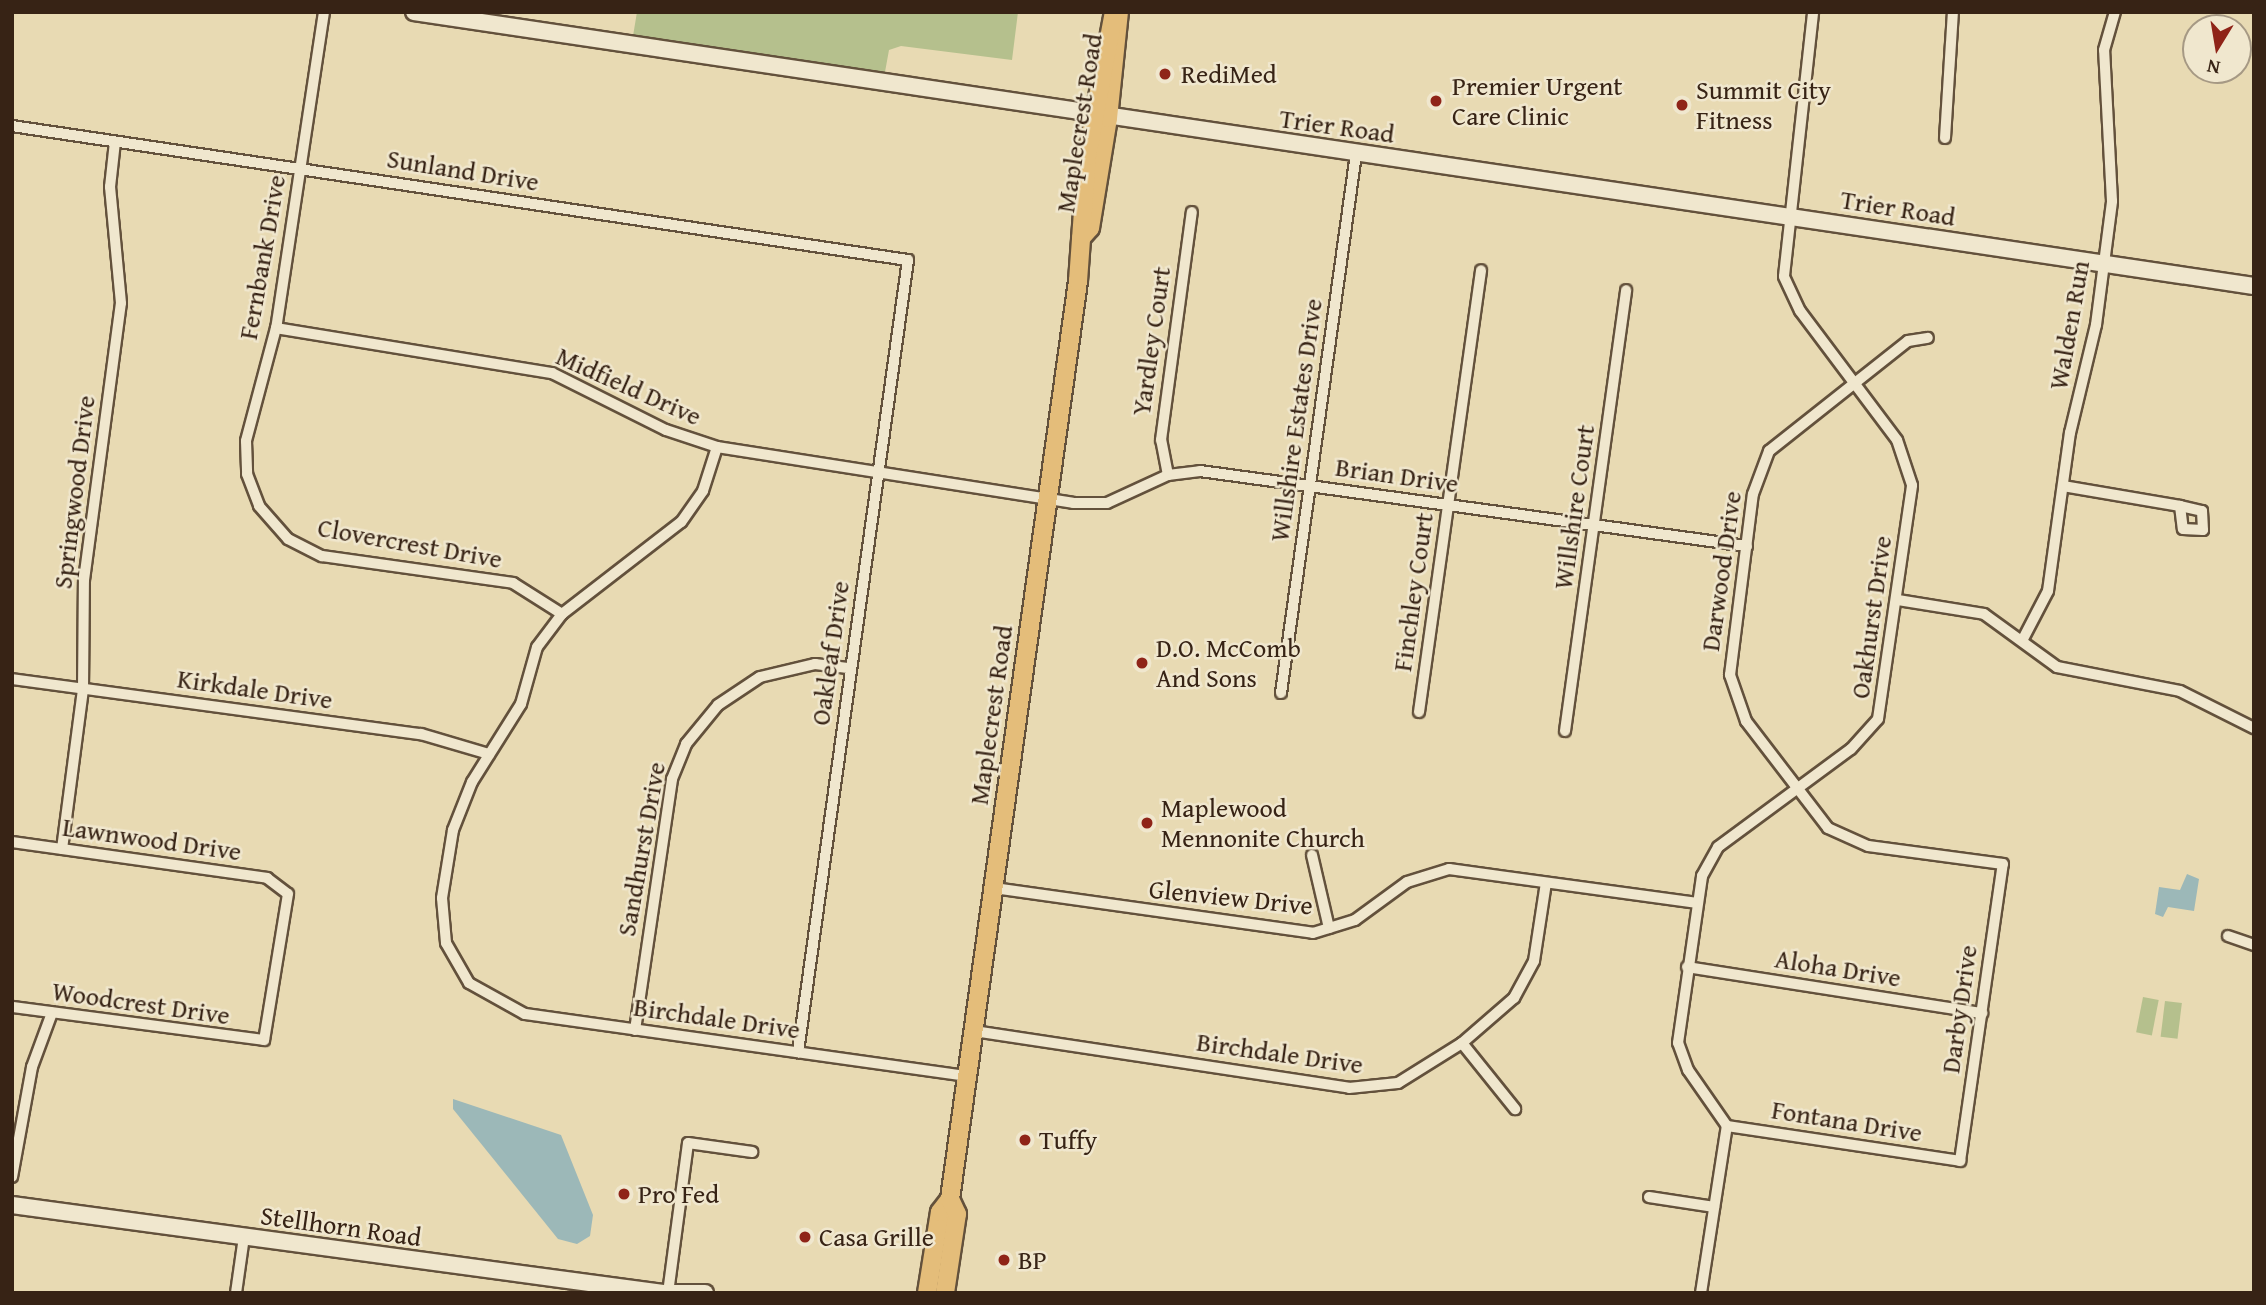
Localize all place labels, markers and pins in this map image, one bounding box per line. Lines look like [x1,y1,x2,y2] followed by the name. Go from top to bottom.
[1181,58,1277,90] place label: RediMed
[1155,64,1175,84] marker: RediMed
[1452,70,1622,132] place label: Premier Urgent Care Clinic
[1696,74,1831,136] place label: Summit City Fitness
[1426,91,1446,111] marker: Premier Urgent Care Clinic
[1674,97,1690,113] marker: Summit City Fitness
[1156,632,1301,694] place label: D.O. McComb And Sons
[1134,655,1150,671] marker: D.O. McComb And Sons
[1161,792,1365,854] place label: Maplewood Mennonite Church
[1139,815,1155,831] marker: Maplewood Mennonite Church
[1039,1124,1097,1156] place label: Tuffy
[1017,1132,1033,1148] marker: Tuffy
[638,1178,719,1210] place label: Pro Fed
[616,1186,632,1202] marker: Pro Fed
[819,1221,934,1253] place label: Casa Grille
[797,1229,813,1245] marker: Casa Grille
[1018,1244,1047,1276] place label: BP
[996,1252,1012,1268] marker: BP

